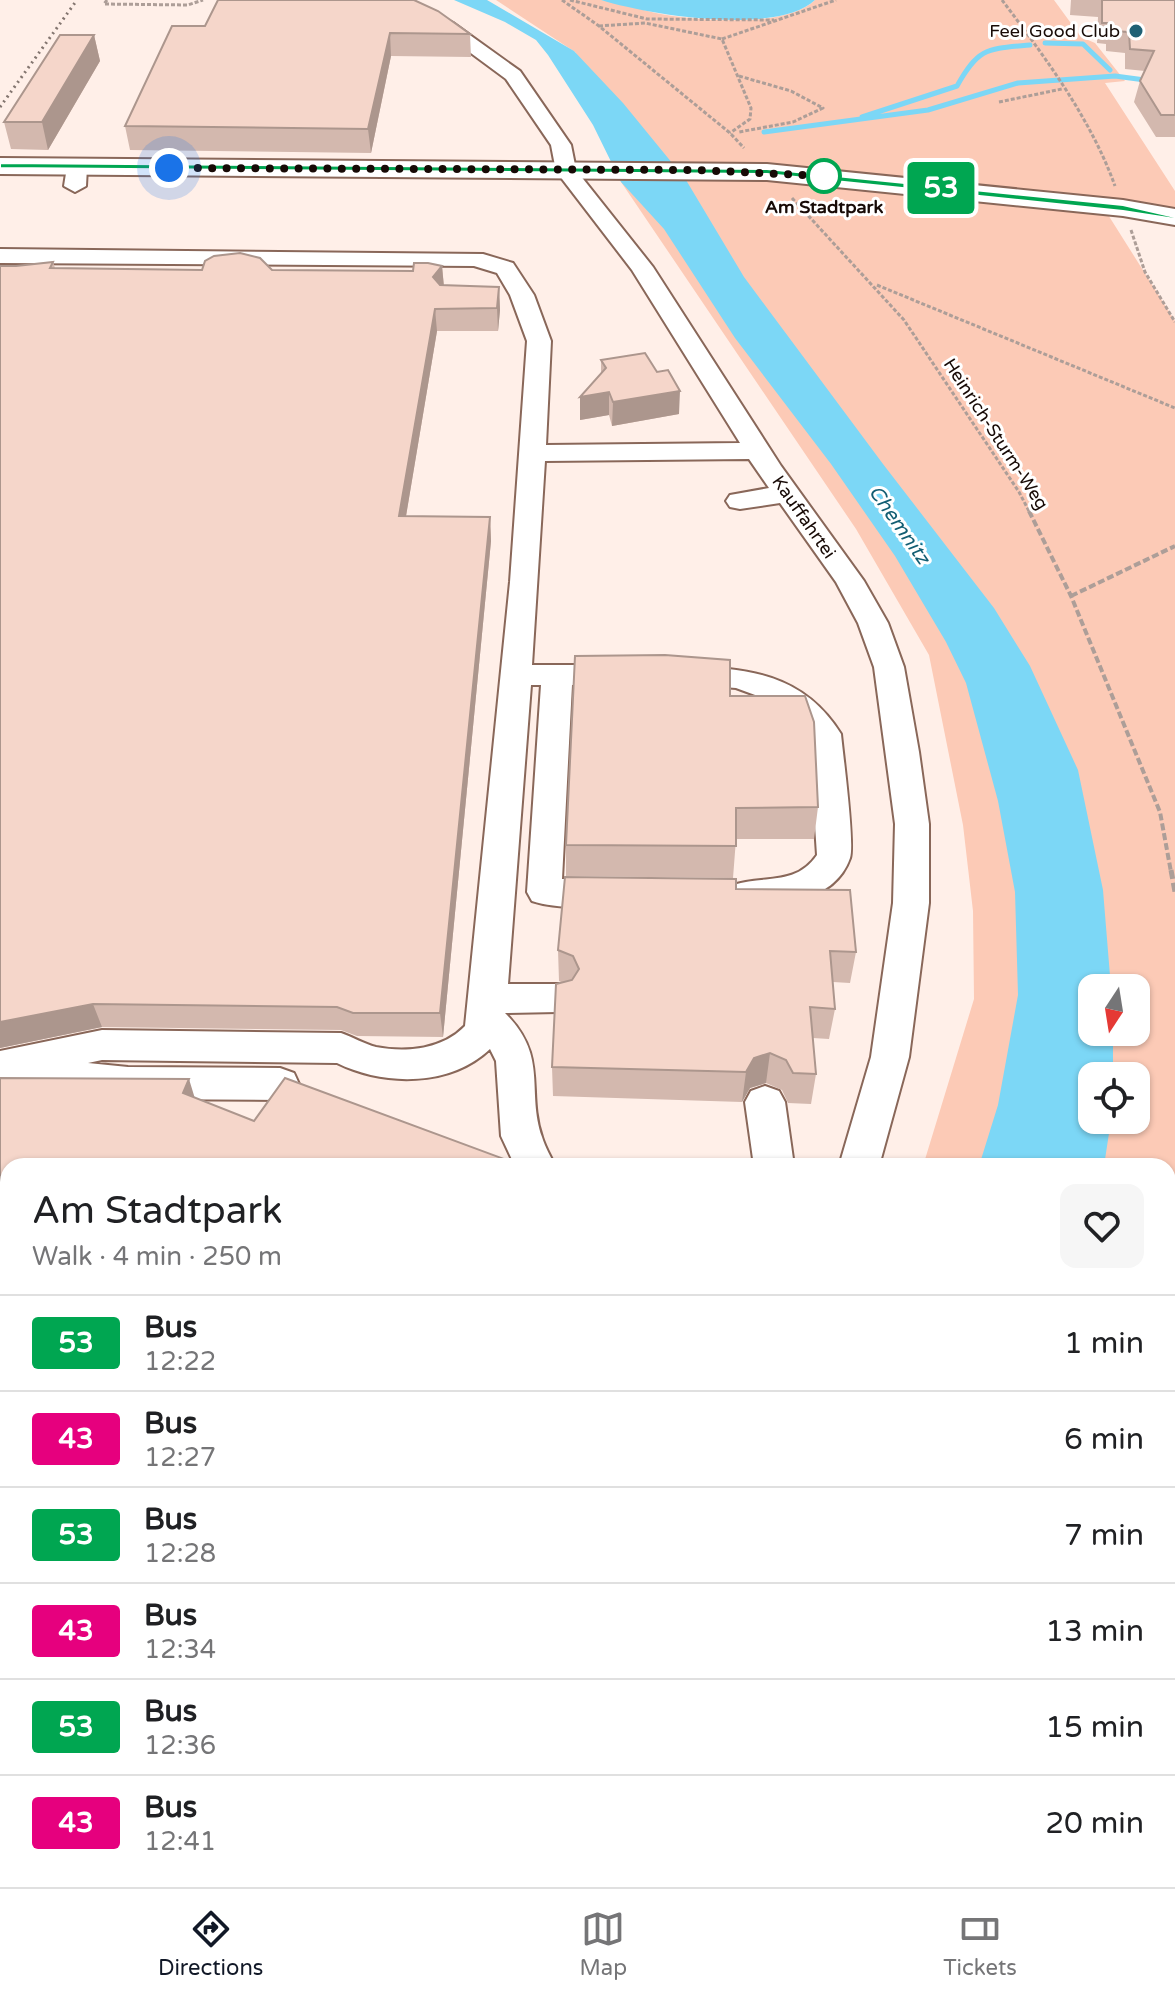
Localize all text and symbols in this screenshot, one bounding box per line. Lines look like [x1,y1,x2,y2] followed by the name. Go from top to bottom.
[989,20,1120,42] place label: Feel Good Club
[1127,22,1145,40] marker: Feel Good Club
[149,148,189,188] your location
[807,159,841,193] marker: Am Stadtpark
[905,162,977,214] line badge: 53
[923,171,959,205] text: 53
[765,196,883,218] place label: Am Stadtpark
[939,354,1053,514] street label: Heinrich-Sturm-Weg
[767,471,841,563] street label: Kauffahrtei
[863,481,936,571] water label: Chemnitz
[1078,974,1150,1046] north arrow
[1078,974,1150,1134] map controls
[1078,1062,1150,1134] button: locate
[1060,1184,1144,1268] button: heart
[32,1188,282,1234] text: Am Stadtpark
[32,1241,282,1272] text: Walk · 4 min · 250 m
[144,1309,197,1346] text: Bus
[1064,1325,1144,1362] text: 1 min
[58,1326,94,1360] text: 53
[144,1346,216,1377] text: 12:22
[144,1405,197,1442] text: Bus
[1064,1421,1144,1458] text: 6 min
[58,1422,94,1456] text: 43
[144,1442,216,1473] text: 12:27
[144,1501,197,1538] text: Bus
[1064,1517,1144,1554] text: 7 min
[58,1518,94,1552] text: 53
[144,1538,216,1569] text: 12:28
[144,1597,197,1634] text: Bus
[1045,1613,1144,1650] text: 13 min
[58,1614,94,1648] text: 43
[144,1634,216,1665] text: 12:34
[144,1693,197,1730] text: Bus
[1045,1709,1144,1746] text: 15 min
[58,1710,94,1744] text: 53
[144,1730,216,1761] text: 12:36
[144,1789,197,1826] text: Bus
[1045,1805,1144,1842] text: 20 min
[58,1806,94,1840] text: 43
[144,1826,216,1857] text: 12:41
[158,1907,263,1981] tab: Directions
[580,1907,627,1981] tab: Map
[943,1907,1017,1981] tab: Tickets

